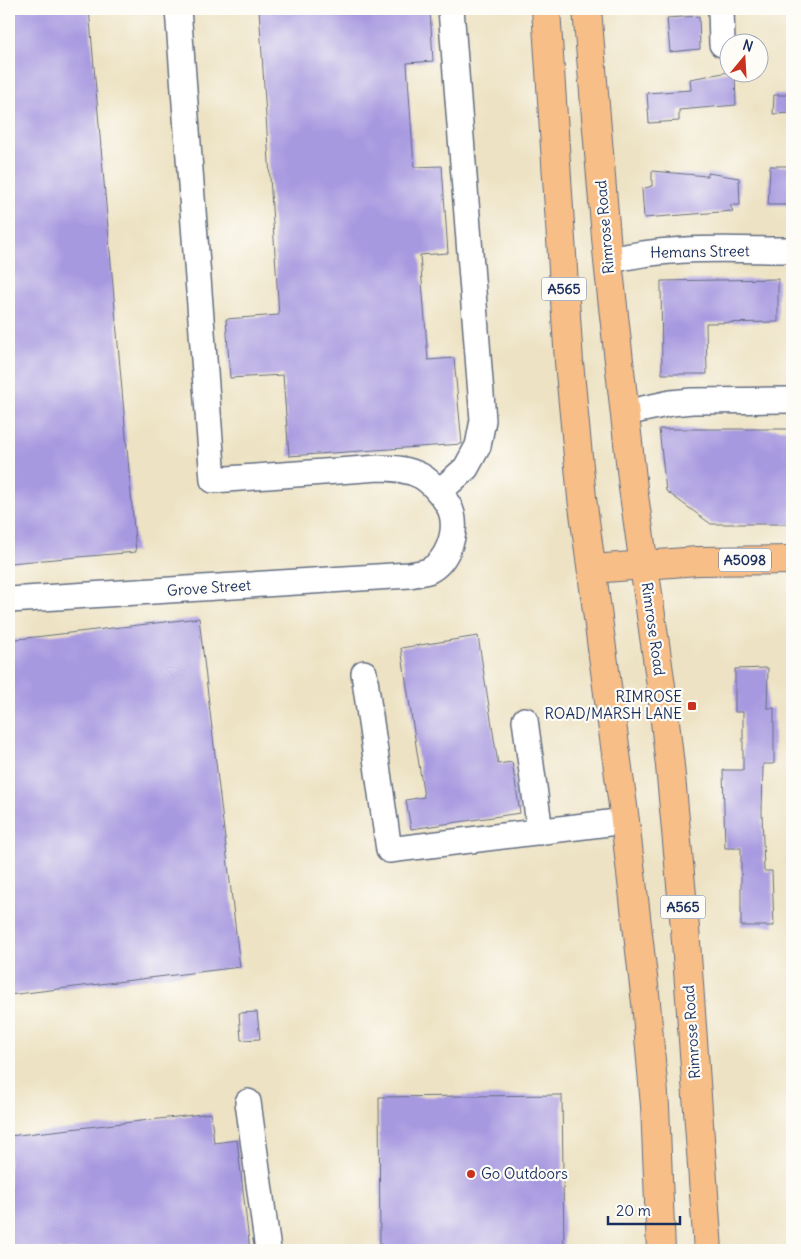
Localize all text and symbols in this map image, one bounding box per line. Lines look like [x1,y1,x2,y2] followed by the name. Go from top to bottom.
[718,32,768,82] north arrow
[741,36,755,56] text: N
[591,179,618,275] street label: Rimrose Road
[650,241,750,262] street label: Hemans Street
[542,278,586,300] road number: A565
[719,548,771,572] road number: A5098
[166,575,252,600] street label: Grove Street
[638,581,669,677] street label: Rimrose Road
[544,687,682,723] place label: RIMROSE ROAD/MARSH LANE
[686,700,698,712] marker: RIMROSE ROAD/MARSH LANE
[660,896,706,919] road number: A565
[679,984,704,1080] street label: Rimrose Road
[481,1164,568,1183] place label: Go Outdoors
[465,1168,477,1180] marker: Go Outdoors
[608,1194,681,1226] scale bar
[616,1201,651,1220] text: 20 m

